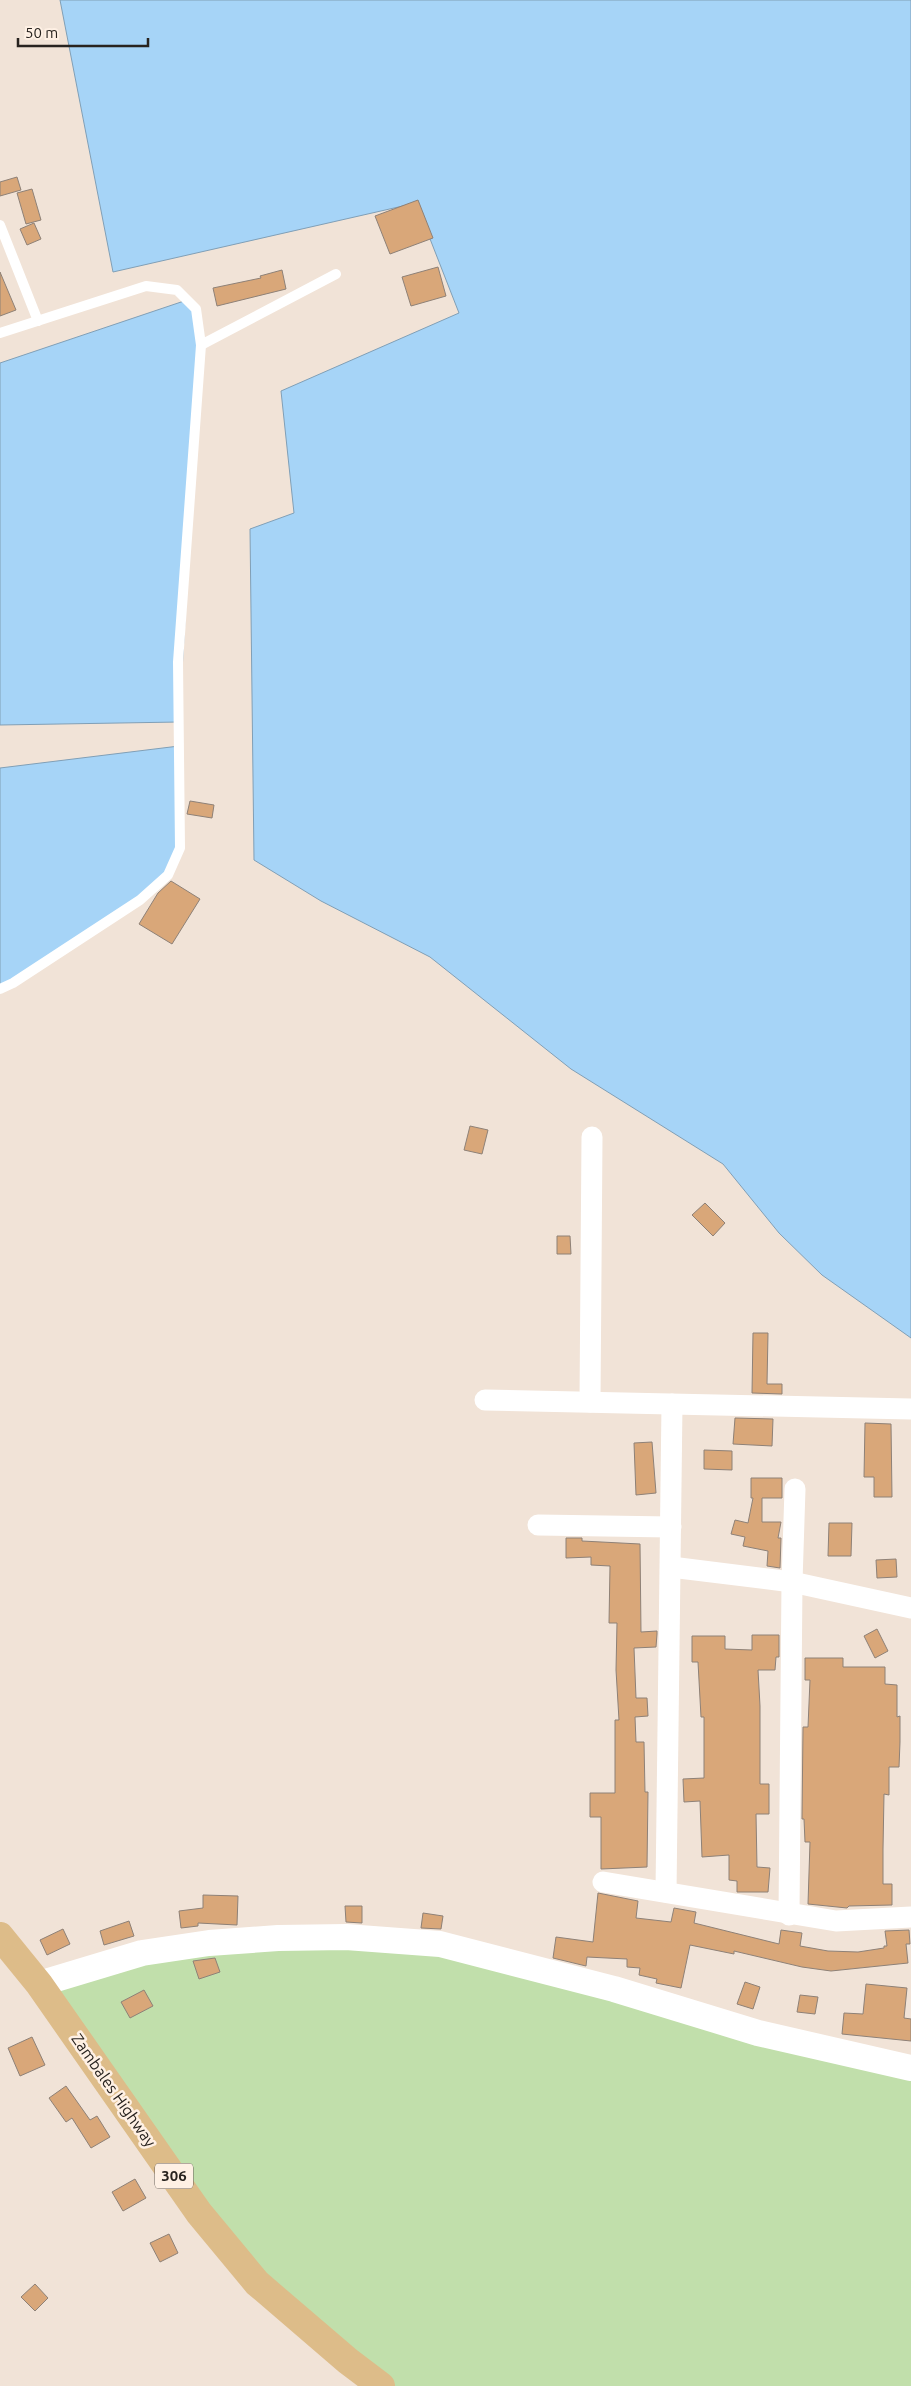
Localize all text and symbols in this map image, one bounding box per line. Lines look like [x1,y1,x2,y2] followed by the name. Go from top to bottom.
[18,15,148,47] scale bar
[25,24,58,41] text: 50 m
[68,2030,160,2150] street label: Zambales Highway
[155,2164,193,2188] road number: 306

